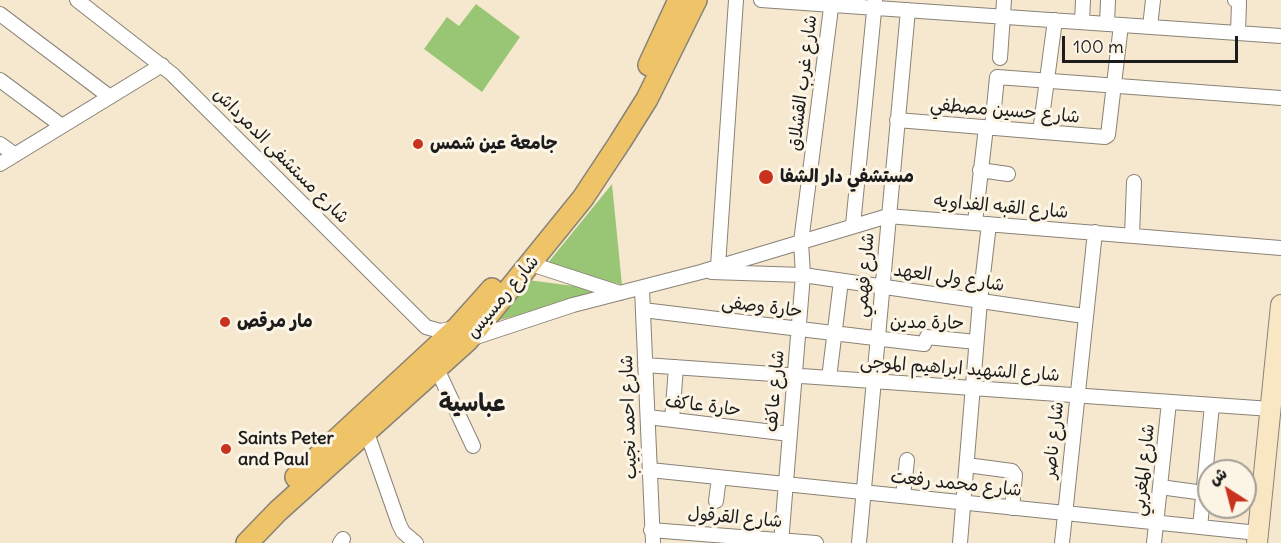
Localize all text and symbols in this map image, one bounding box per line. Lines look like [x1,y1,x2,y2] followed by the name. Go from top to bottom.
[784,14,822,152] street label: شارع غرب القشلاق
[1065,24,1240,62] scale bar
[1073,35,1124,58] text: 100 m
[209,84,353,228] street label: شارع مستشفى الدمرداش
[929,94,1081,128] street label: شارع حسين مصطفي
[430,133,558,155] place label: جامعة عين شمس
[411,137,425,151] marker: جامعة عين شمس
[780,166,914,188] place label: مستشفي دار الشفا
[757,168,775,186] marker: مستشفي دار الشفا
[933,190,1069,224] street label: شارع القبه الفداويه
[851,232,879,318] street label: شارع فهمي
[462,251,544,343] street label: شارع رمسيس
[892,260,1006,296] street label: شارع ولى العهد
[720,291,804,323] street label: حارة وصفى
[237,311,313,333] place label: مار مرقص
[890,312,964,334] street label: حارة مدين
[218,315,232,329] marker: مار مرقص
[761,349,789,433] street label: شارع عاكف
[859,351,1061,387] street label: شارع الشهيد ابراهيم الموجى
[616,354,642,480] street label: شارع احمد نجيب
[439,390,505,418] district label: عباسية
[664,391,742,421] street label: حارة عاكف
[1039,400,1069,480] street label: شارع ناصر
[1128,423,1160,517] street label: شارع المغربي
[238,428,334,470] place label: Saints Peter and Paul
[219,442,233,456] marker: Saints Peter and Paul
[1197,459,1257,519] north arrow
[1205,463,1231,489] text: ش
[889,466,1023,502] street label: شارع محمد رفعت
[687,503,783,533] street label: شارع القرقول

